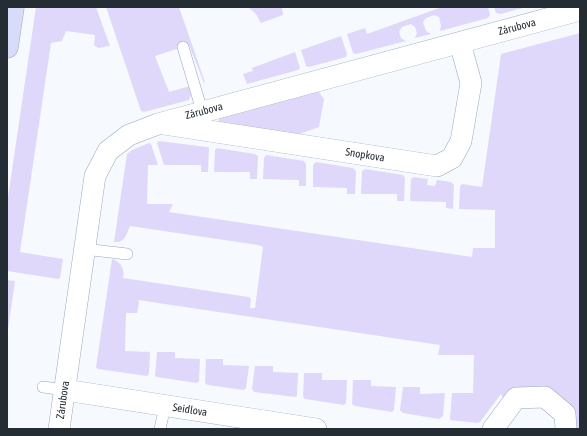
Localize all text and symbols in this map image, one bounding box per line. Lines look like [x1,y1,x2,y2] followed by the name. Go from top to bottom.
[497,16,537,38] street label: Zárubova
[184,100,224,122] street label: Zárubova
[344,145,386,165] street label: Snopkova
[54,380,72,420] street label: Zárubova
[172,401,208,419] street label: Seidlova

